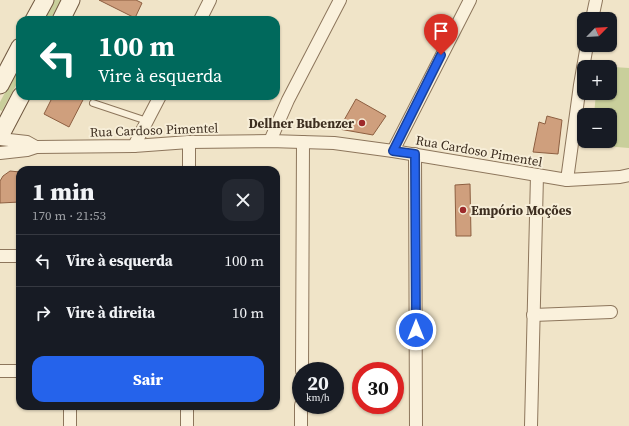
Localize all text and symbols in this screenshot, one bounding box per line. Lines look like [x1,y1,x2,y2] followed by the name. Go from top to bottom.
[577,12,617,52] north arrow
[577,12,617,148] map controls
[424,14,458,55] pin
[430,20,452,42] icon: arrive
[98,27,175,65] text: 100 m
[32,32,84,84] icon: left
[577,60,617,100] button: +
[98,63,222,88] text: Vire à esquerda
[577,108,617,148] button: −
[248,115,355,132] place label: Dellner Bubenzer
[357,118,367,128] marker: Dellner Bubenzer
[90,119,219,141] street label: Rua Cardoso Pimentel
[414,131,544,171] street label: Rua Cardoso Pimentel
[32,175,95,208] text: 1 min
[222,179,264,221] button: close
[471,202,572,219] place label: Empório Moções
[458,205,468,215] marker: Empório Moções
[32,207,106,224] text: 170 m · 21:53
[32,250,54,272] icon: left
[66,250,173,271] text: Vire à esquerda
[224,250,264,271] text: 100 m
[32,302,54,324] icon: right
[66,302,155,323] text: Vire à direita
[232,302,264,323] text: 10 m
[395,309,437,351] position arrow
[32,356,264,402] button: Sair
[352,362,404,414] speed limit sign: 30
[307,369,329,397] text: 20
[306,391,330,404] text: km/h

